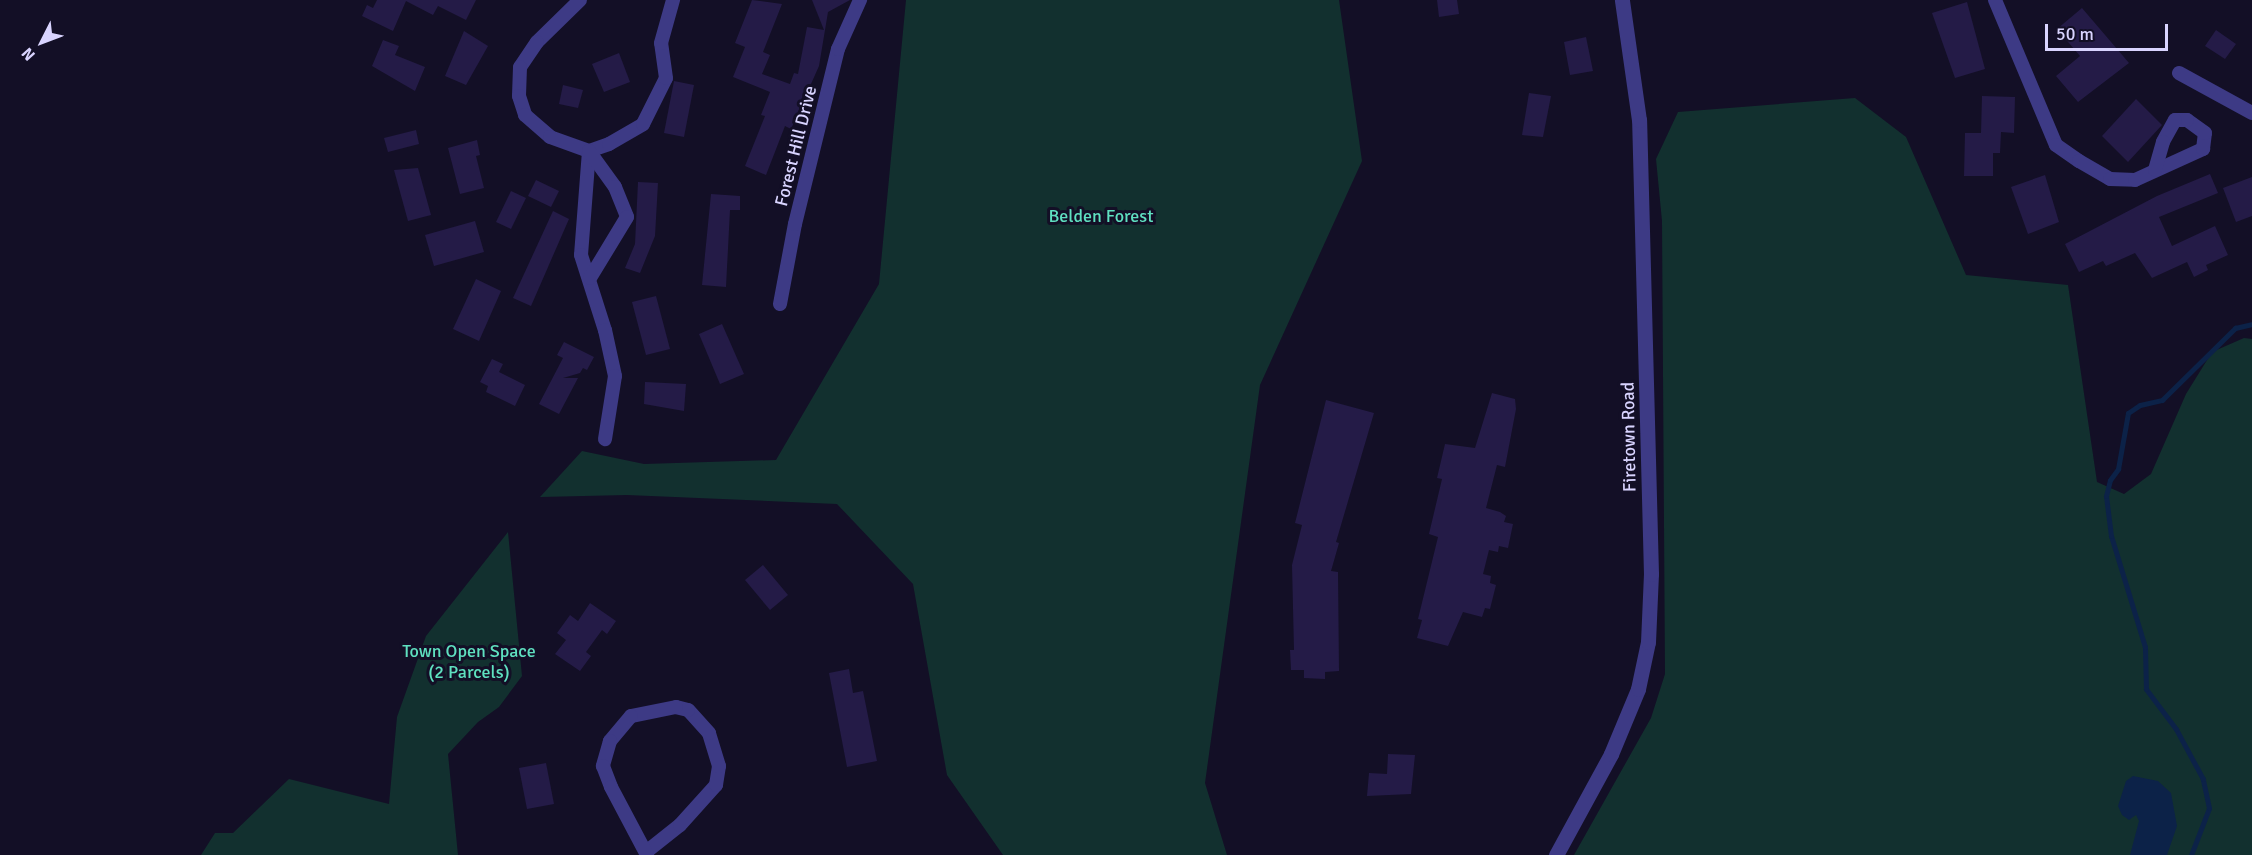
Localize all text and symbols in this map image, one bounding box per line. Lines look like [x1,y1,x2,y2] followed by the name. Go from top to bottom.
[12,12,72,72] north arrow
[2048,12,2171,50] scale bar
[2056,23,2094,45] text: 50 m
[17,43,40,65] text: N
[771,84,821,208] street label: Forest Hill Drive
[1048,205,1154,227] park label: Belden Forest
[1617,382,1641,492] street label: Firetown Road
[402,641,536,684] park label: Town Open Space (2 Parcels)

